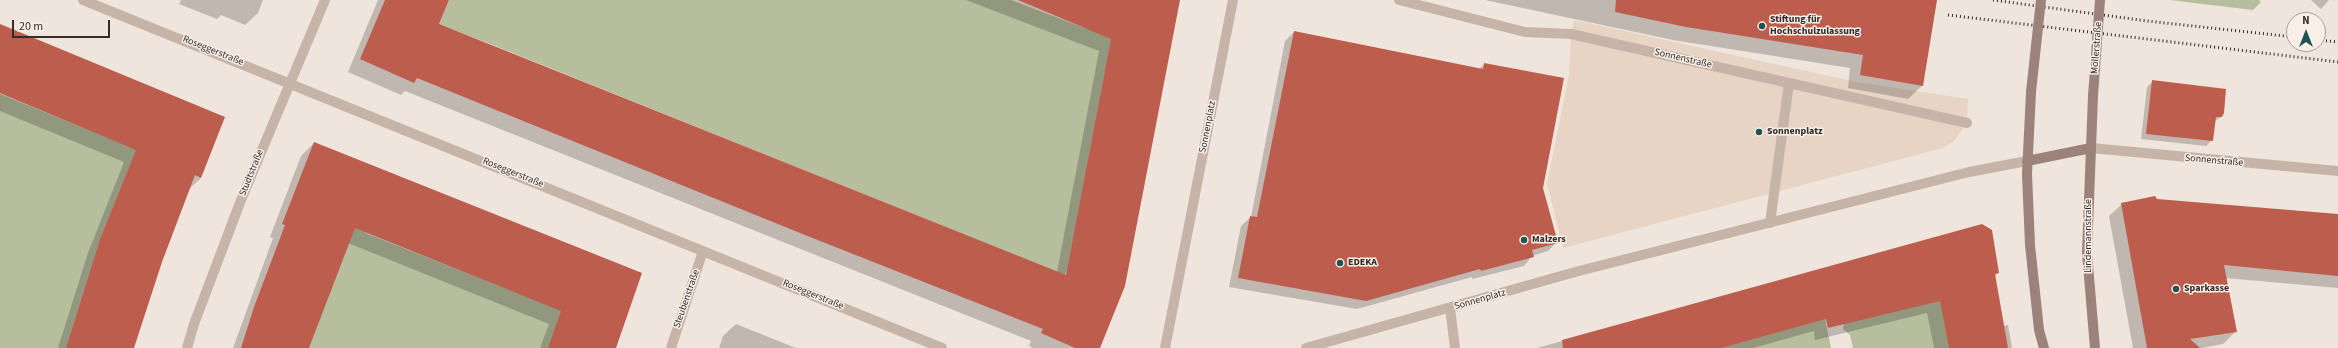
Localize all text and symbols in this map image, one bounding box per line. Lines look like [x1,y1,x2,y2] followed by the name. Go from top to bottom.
[14,12,112,38] scale bar
[2286,12,2326,52] north arrow
[2302,13,2310,28] text: N
[1770,14,1860,38] place label: Stiftung für Hochschulzulassung
[19,18,43,35] text: 20 m
[1757,21,1767,31] marker: Stiftung für Hochschulzulassung
[2089,21,2105,75] street label: Möllerstraße
[181,33,245,69] street label: Roseggerstraße
[1653,47,1713,71] street label: Sonnenstraße
[1197,100,1219,154] street label: Sonnenplatz
[1767,126,1823,138] place label: Sonnenplatz
[1754,127,1764,137] marker: Sonnenplatz
[237,148,267,198] street label: Studtstraße
[2184,152,2244,170] street label: Sonnenstraße
[481,155,545,191] street label: Roseggerstraße
[2083,199,2095,273] street label: Lindemannstraße
[1532,234,1566,246] place label: Malzers
[1519,235,1529,245] marker: Malzers
[1348,257,1377,269] place label: EDEKA
[1335,258,1345,268] marker: EDEKA
[671,268,703,330] street label: Steubenstraße
[781,277,845,313] street label: Roseggerstraße
[2184,283,2229,295] place label: Sparkasse
[2171,284,2181,294] marker: Sparkasse
[1453,287,1507,313] street label: Sonnenplatz

